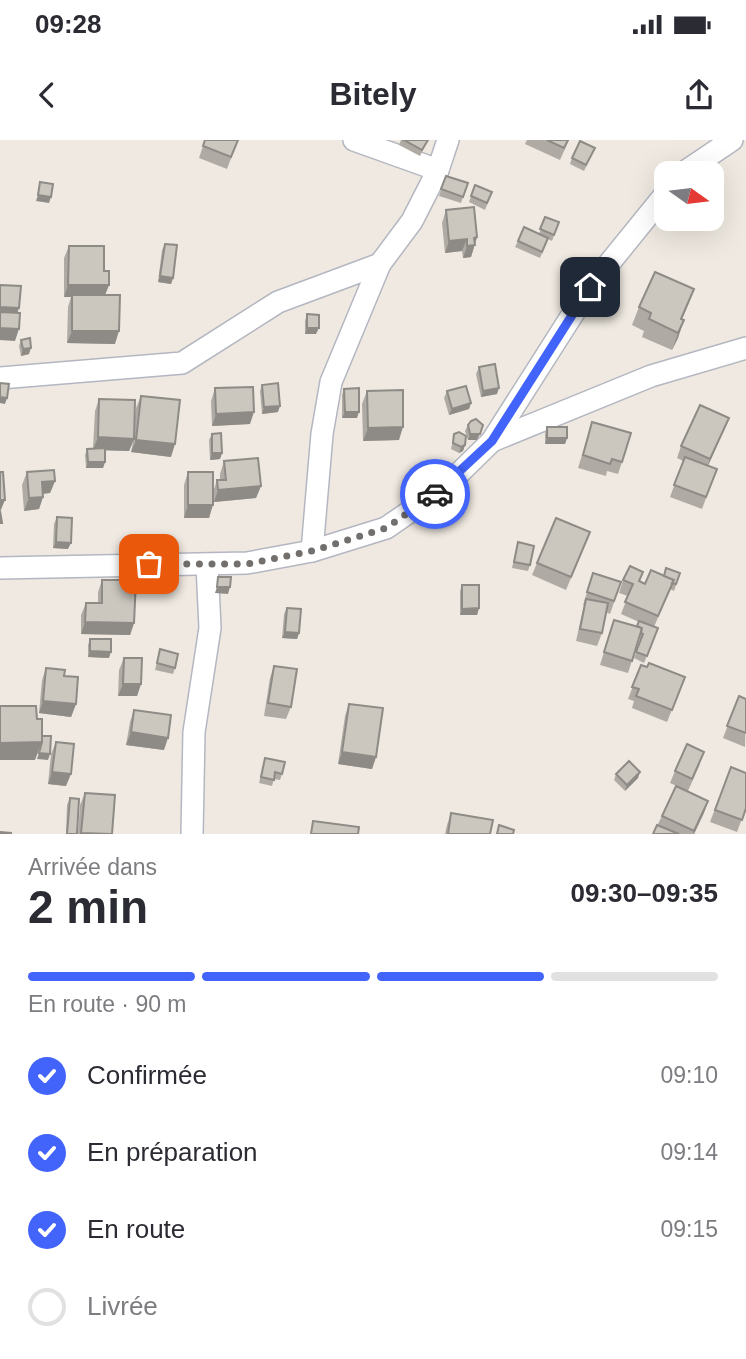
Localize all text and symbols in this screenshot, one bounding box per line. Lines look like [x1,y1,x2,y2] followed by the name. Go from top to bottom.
[35,9,102,39] text: 09:28
[28,76,66,114] icon: back
[329,76,417,112] text: Bitely
[680,76,718,114] icon: share
[654,161,724,231] north arrow
[654,161,724,231] map controls
[560,257,620,317] pin
[571,268,609,306] icon: home
[400,459,470,529] courier
[416,475,454,513] icon: car
[119,534,179,594] pin
[130,545,168,583] icon: bag
[28,854,157,880] text: Arrivée dans
[571,878,718,908] text: 09:30–09:35
[28,881,148,933] text: 2 min
[28,991,187,1017] text: En route · 90 m
[28,1057,66,1095] icon: check
[87,1060,207,1090] text: Confirmée
[660,1062,718,1088] text: 09:10
[28,1134,66,1172] icon: check
[87,1137,258,1167] text: En préparation
[660,1139,718,1165] text: 09:14
[28,1211,66,1249] icon: check
[87,1214,185,1244] text: En route
[660,1216,718,1242] text: 09:15
[87,1291,158,1321] text: Livrée

